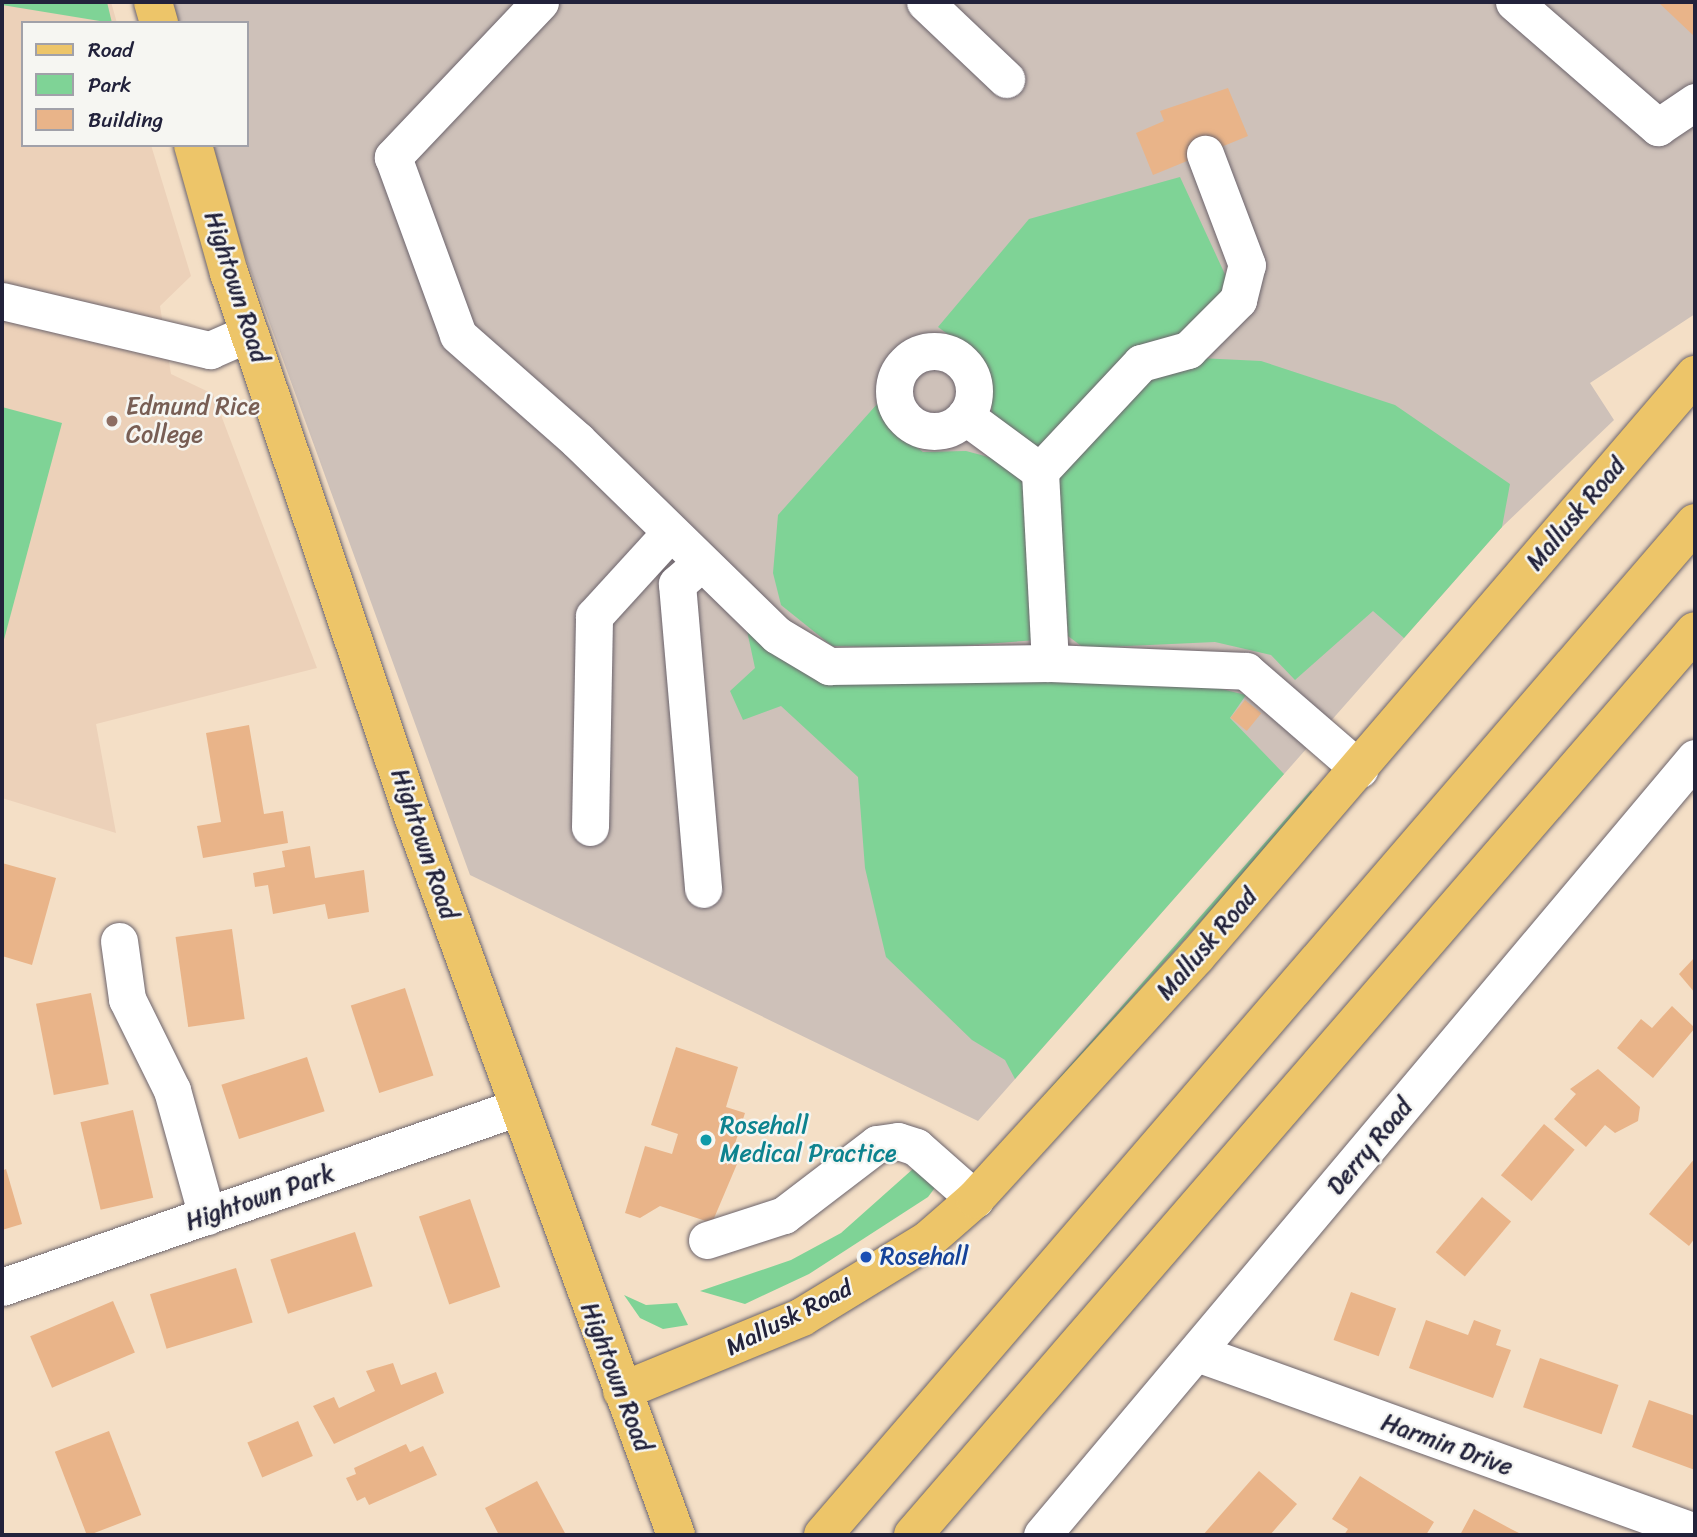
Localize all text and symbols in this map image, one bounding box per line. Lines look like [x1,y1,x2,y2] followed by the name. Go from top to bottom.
[21,21,248,147] legend
[88,31,133,69] text: Road
[88,66,131,104] text: Park
[88,101,163,139] text: Building
[198,208,274,366] street label: Hightown Road
[126,393,261,449] place label: Edmund Rice College
[104,413,120,429] marker: Edmund Rice College
[1520,452,1632,576] street label: Mallusk Road
[385,765,463,923] street label: Hightown Road
[1151,882,1263,1006] street label: Mallusk Road
[1322,1093,1418,1201] street label: Derry Road
[720,1112,897,1168] place label: Rosehall Medical Practice
[698,1132,714,1148] marker: Rosehall Medical Practice
[182,1159,338,1237] street label: Hightown Park
[880,1243,968,1271] place label: Rosehall
[858,1249,874,1265] marker: Rosehall
[721,1274,857,1362] street label: Mallusk Road
[574,1298,658,1456] street label: Hightown Road
[1377,1408,1517,1482] street label: Harmin Drive

